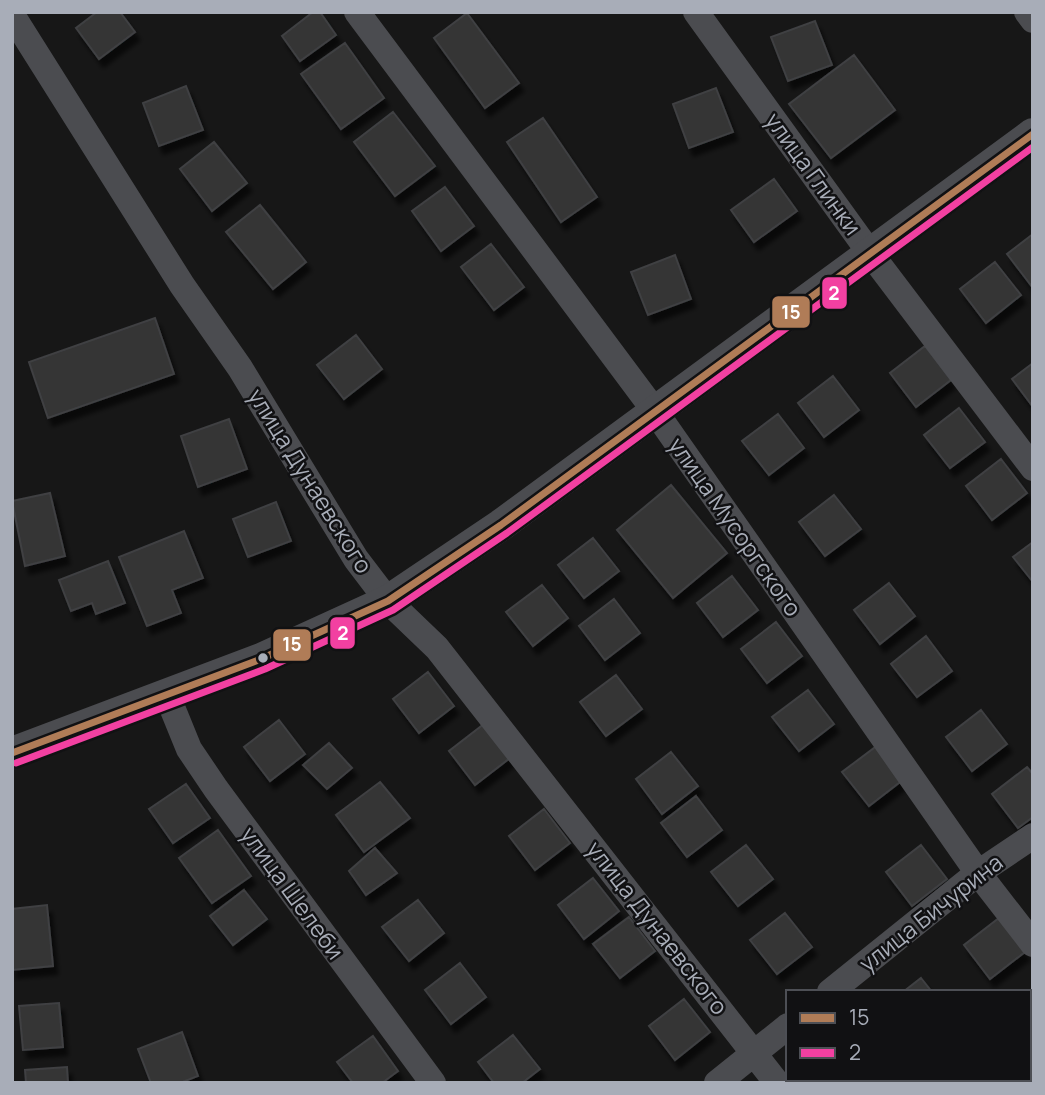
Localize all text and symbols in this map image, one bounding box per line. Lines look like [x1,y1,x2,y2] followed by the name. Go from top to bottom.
[758,106,869,241] street label: улица Глинки
[821,276,848,310] line badge: 2
[828,280,840,306] text: 2
[771,295,811,329] line badge: 15
[781,299,801,325] text: 15
[241,382,381,579] street label: улица Дунаевского
[662,430,810,623] street label: улица Мусоргского
[329,616,356,650] line badge: 2
[337,620,349,646] text: 2
[272,628,312,662] line badge: 15
[282,631,302,657] text: 15
[256,651,270,665] unlabelled marker
[234,819,352,965] street label: улица Шелеби
[580,834,736,1021] street label: улица Дунаевского
[852,846,1009,978] street label: улица Бичурина
[786,990,1031,1081] legend
[849,1003,869,1031] text: 15
[849,1038,861,1066] text: 2

